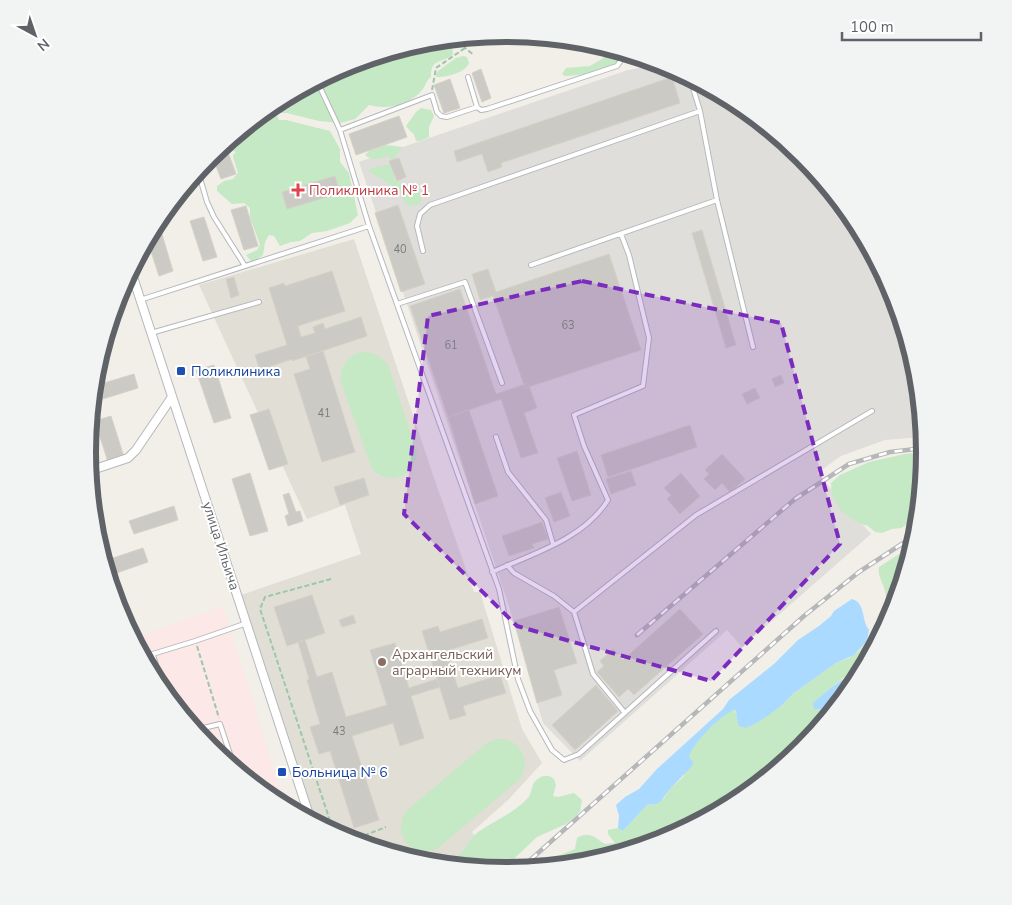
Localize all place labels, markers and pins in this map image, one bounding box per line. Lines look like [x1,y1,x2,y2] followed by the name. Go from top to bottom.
[309,181,429,200] place label: Поликлиника № 1
[291,183,305,197] marker: Поликлиника № 1
[191,362,280,381] place label: Поликлиника
[175,365,187,377] marker: Поликлиника
[392,645,521,680] place label: Архангельский аграрный техникум
[376,656,388,668] marker: Архангельский аграрный техникум
[292,763,388,782] place label: Больница № 6
[276,766,288,778] marker: Больница № 6

